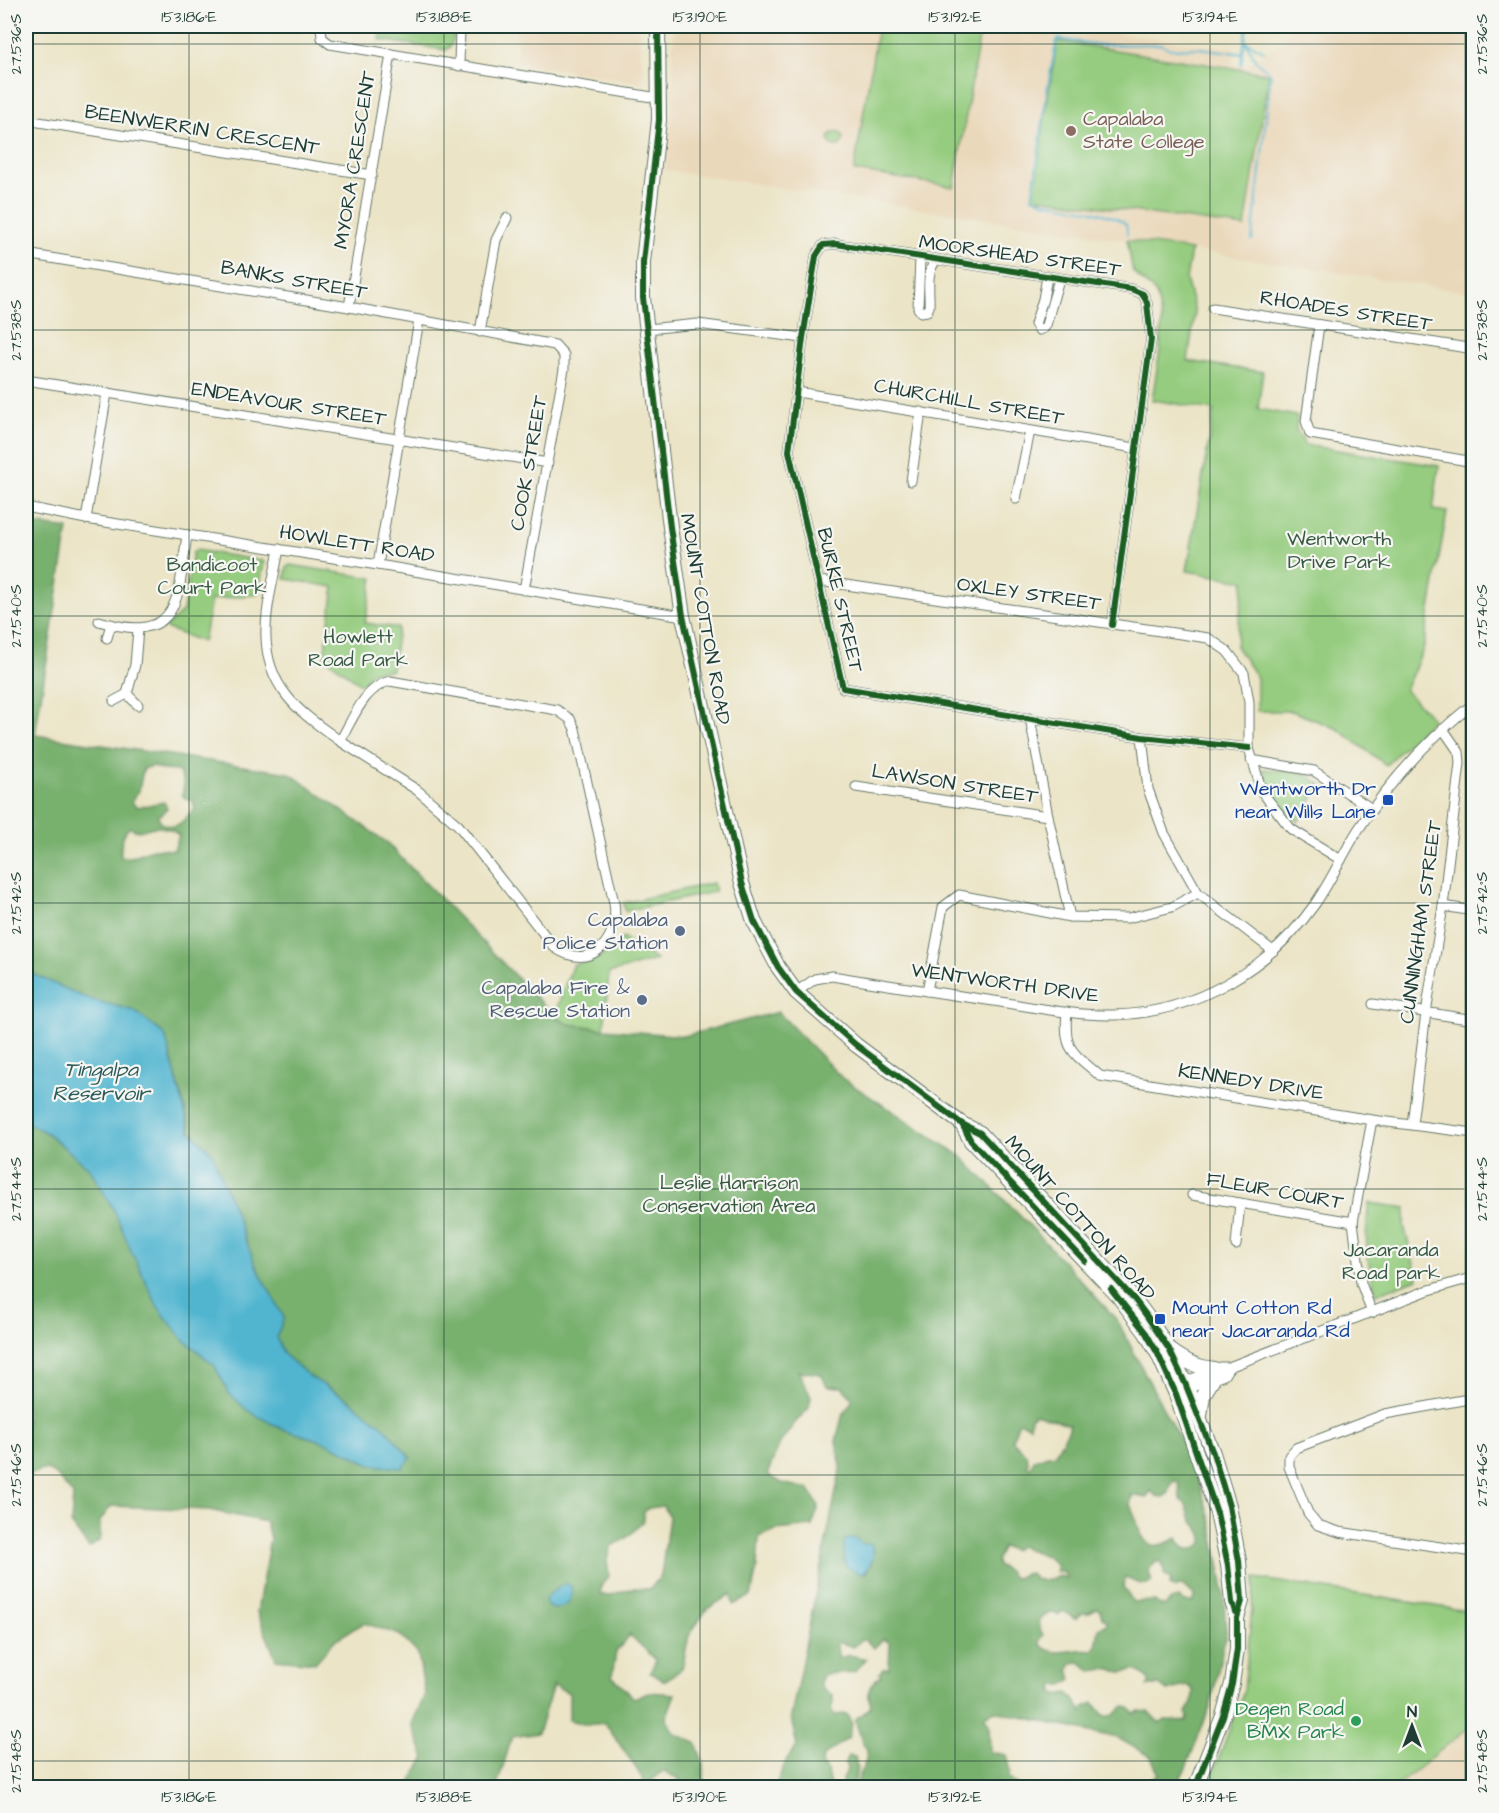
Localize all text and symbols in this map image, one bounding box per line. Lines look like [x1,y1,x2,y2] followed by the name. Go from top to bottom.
[161,7,217,28] text: 153.186°E
[416,7,472,28] text: 153.188°E
[673,7,727,28] text: 153.190°E
[928,7,982,28] text: 153.192°E
[1182,7,1238,28] text: 153.194°E
[6,13,27,74] text: 27.536°S
[1472,13,1493,74] text: 27.536°S
[327,68,383,251] street label: MYORA CRESCENT
[83,98,322,162] street label: BEENWERRIN CRESCENT
[1083,105,1205,157] place label: Capalaba State College
[1064,124,1078,138] marker: Capalaba State College
[917,228,1123,284] street label: MOORSHEAD STREET
[219,253,370,307] street label: BANKS STREET
[1258,284,1435,339] street label: RHOADES STREET
[6,299,27,360] text: 27.538°S
[1472,299,1493,360] text: 27.538°S
[872,372,1067,433] street label: CHURCHILL STREET
[189,375,389,433] street label: ENDEAVOUR STREET
[503,393,555,533] street label: COOK STREET
[673,511,737,727] street label: MOUNT COTTON ROAD
[278,518,436,570] street label: HOWLETT ROAD
[810,525,870,675] street label: BURKE STREET
[1287,525,1391,576] park label: Wentworth Drive Park
[158,551,266,602] park label: Bandicoot Court Park
[955,570,1104,618] street label: OXLEY STREET
[6,584,27,648] text: 27.540°S
[1472,584,1493,648] text: 27.540°S
[308,623,408,674] park label: Howlett Road Park
[870,757,1041,811] street label: LAWSON STREET
[1235,775,1376,826] place label: Wentworth Dr near Wills Lane
[1381,793,1395,807] marker: Wentworth Dr near Wills Lane
[1393,818,1449,1025] street label: CUNNINGHAM STREET
[6,872,27,934] text: 27.542°S
[1472,872,1493,934] text: 27.542°S
[543,906,668,957] place label: Capalaba Police Station
[673,924,687,938] marker: Capalaba Police Station
[909,956,1101,1010] street label: WENTWORTH DRIVE
[481,974,631,1025] place label: Capalaba Fire & Rescue Station
[635,993,649,1007] marker: Capalaba Fire & Rescue Station
[52,1055,152,1108] water label: Tingalpa Reservoir
[1176,1057,1326,1107] street label: KENNEDY DRIVE
[998,1129,1162,1307] street label: MOUNT COTTON ROAD
[6,1157,27,1221] text: 27.544°S
[1472,1157,1493,1221] text: 27.544°S
[1204,1165,1346,1217] street label: FLEUR COURT
[642,1169,816,1220] park label: Leslie Harrison Conservation Area
[1342,1236,1440,1287] park label: Jacaranda Road park
[1172,1294,1350,1345] place label: Mount Cotton Rd near Jacaranda Rd
[1153,1312,1167,1326] marker: Mount Cotton Rd near Jacaranda Rd
[6,1443,27,1507] text: 27.546°S
[1472,1443,1493,1507] text: 27.546°S
[1235,1695,1344,1746] place label: Degen Road BMX Park
[1382,1696,1442,1756] north arrow
[1407,1701,1417,1723] text: N
[1349,1714,1363,1728] marker: Degen Road BMX Park
[6,1729,27,1793] text: 27.548°S
[1472,1729,1493,1793] text: 27.548°S
[161,1787,217,1808] text: 153.186°E
[416,1787,472,1808] text: 153.188°E
[673,1787,727,1808] text: 153.190°E
[928,1787,982,1808] text: 153.192°E
[1182,1787,1238,1808] text: 153.194°E

